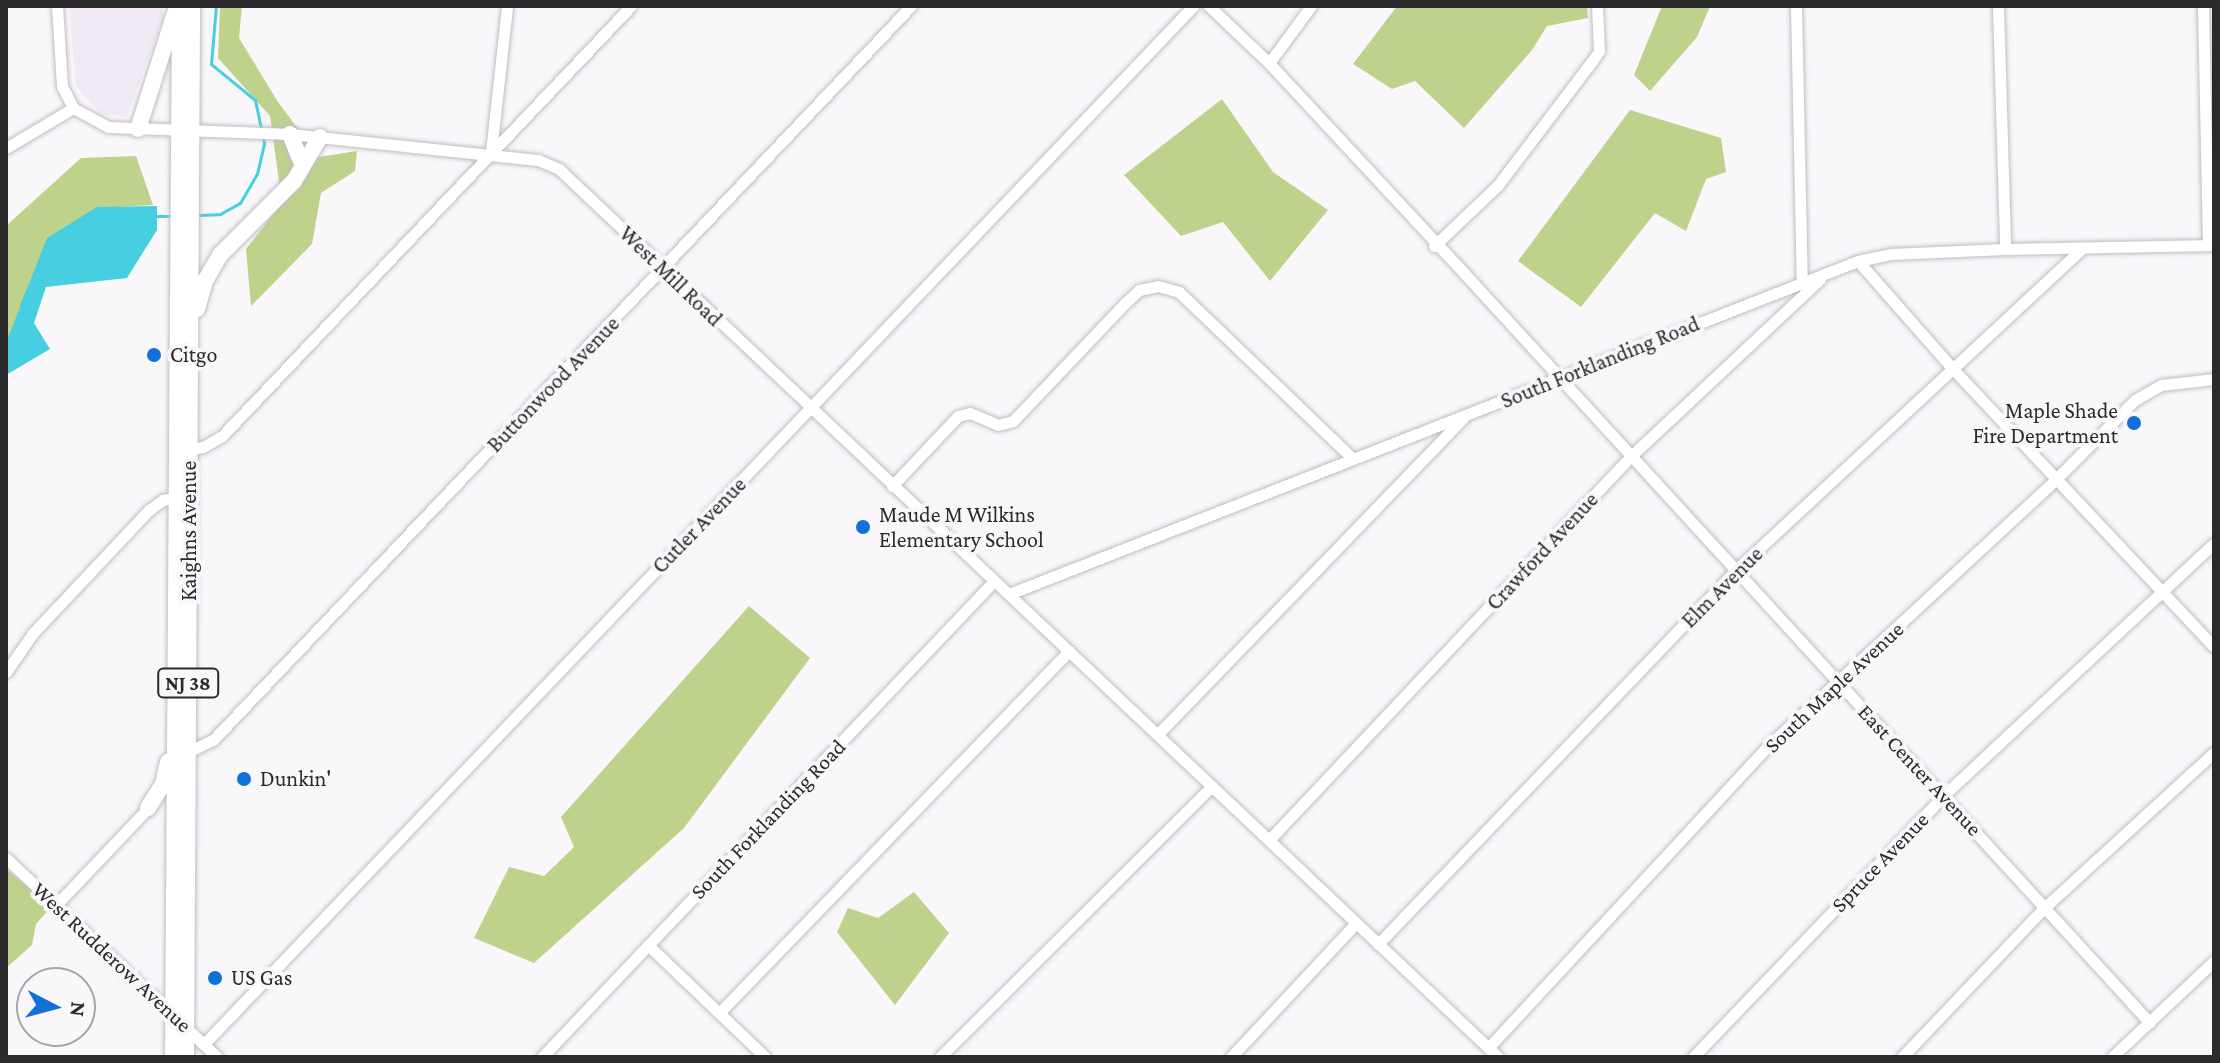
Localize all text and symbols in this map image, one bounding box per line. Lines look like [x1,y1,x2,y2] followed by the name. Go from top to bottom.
[614,220,728,332] street label: West Mill Road
[481,310,625,458] street label: Buttonwood Avenue
[1497,310,1703,414] street label: South Forklanding Road
[170,342,217,368] place label: Citgo
[145,346,163,364] marker: Citgo
[1973,397,2118,448] place label: Maple Shade Fire Department
[2125,414,2143,432] marker: Maple Shade Fire Department
[176,461,202,601] street label: Kaighns Avenue
[646,471,752,579] street label: Cutler Avenue
[1481,486,1603,616] street label: Crawford Avenue
[879,501,1044,552] place label: Maude M Wilkins Elementary School
[854,518,872,536] marker: Maude M Wilkins Elementary School
[1676,541,1768,633] street label: Elm Avenue
[1759,616,1909,758] street label: South Maple Avenue
[156,667,220,699] road number: NJ 38
[1852,699,1988,841] street label: East Center Avenue
[685,734,851,904] street label: South Forklanding Road
[260,766,331,792] place label: Dunkin'
[235,770,253,788] marker: Dunkin'
[1826,806,1934,918] street label: Spruce Avenue
[27,876,197,1038] street label: West Rudderow Avenue
[231,965,292,991] place label: US Gas
[16,967,96,1047] north arrow
[206,969,224,987] marker: US Gas
[65,1001,92,1018] text: N

